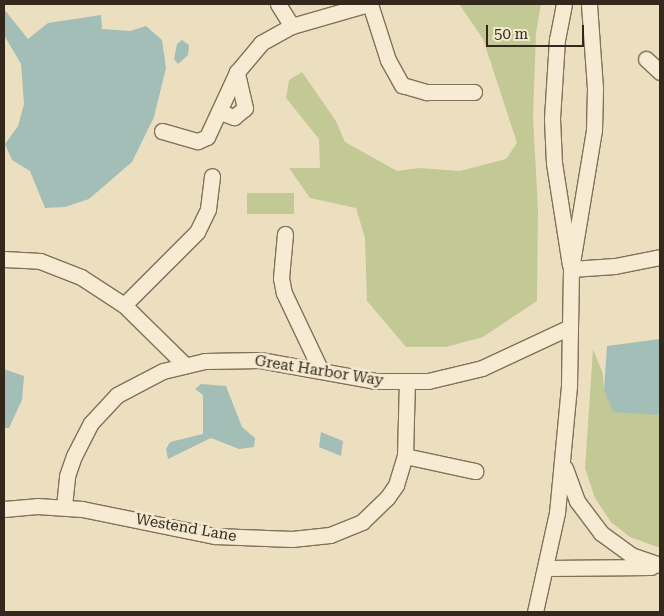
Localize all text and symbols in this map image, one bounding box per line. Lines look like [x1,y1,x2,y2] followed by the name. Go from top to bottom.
[489,15,586,47] scale bar
[494,25,528,43] text: 50 m
[253,352,385,390] street label: Great Harbor Way
[134,510,238,546] street label: Westend Lane

